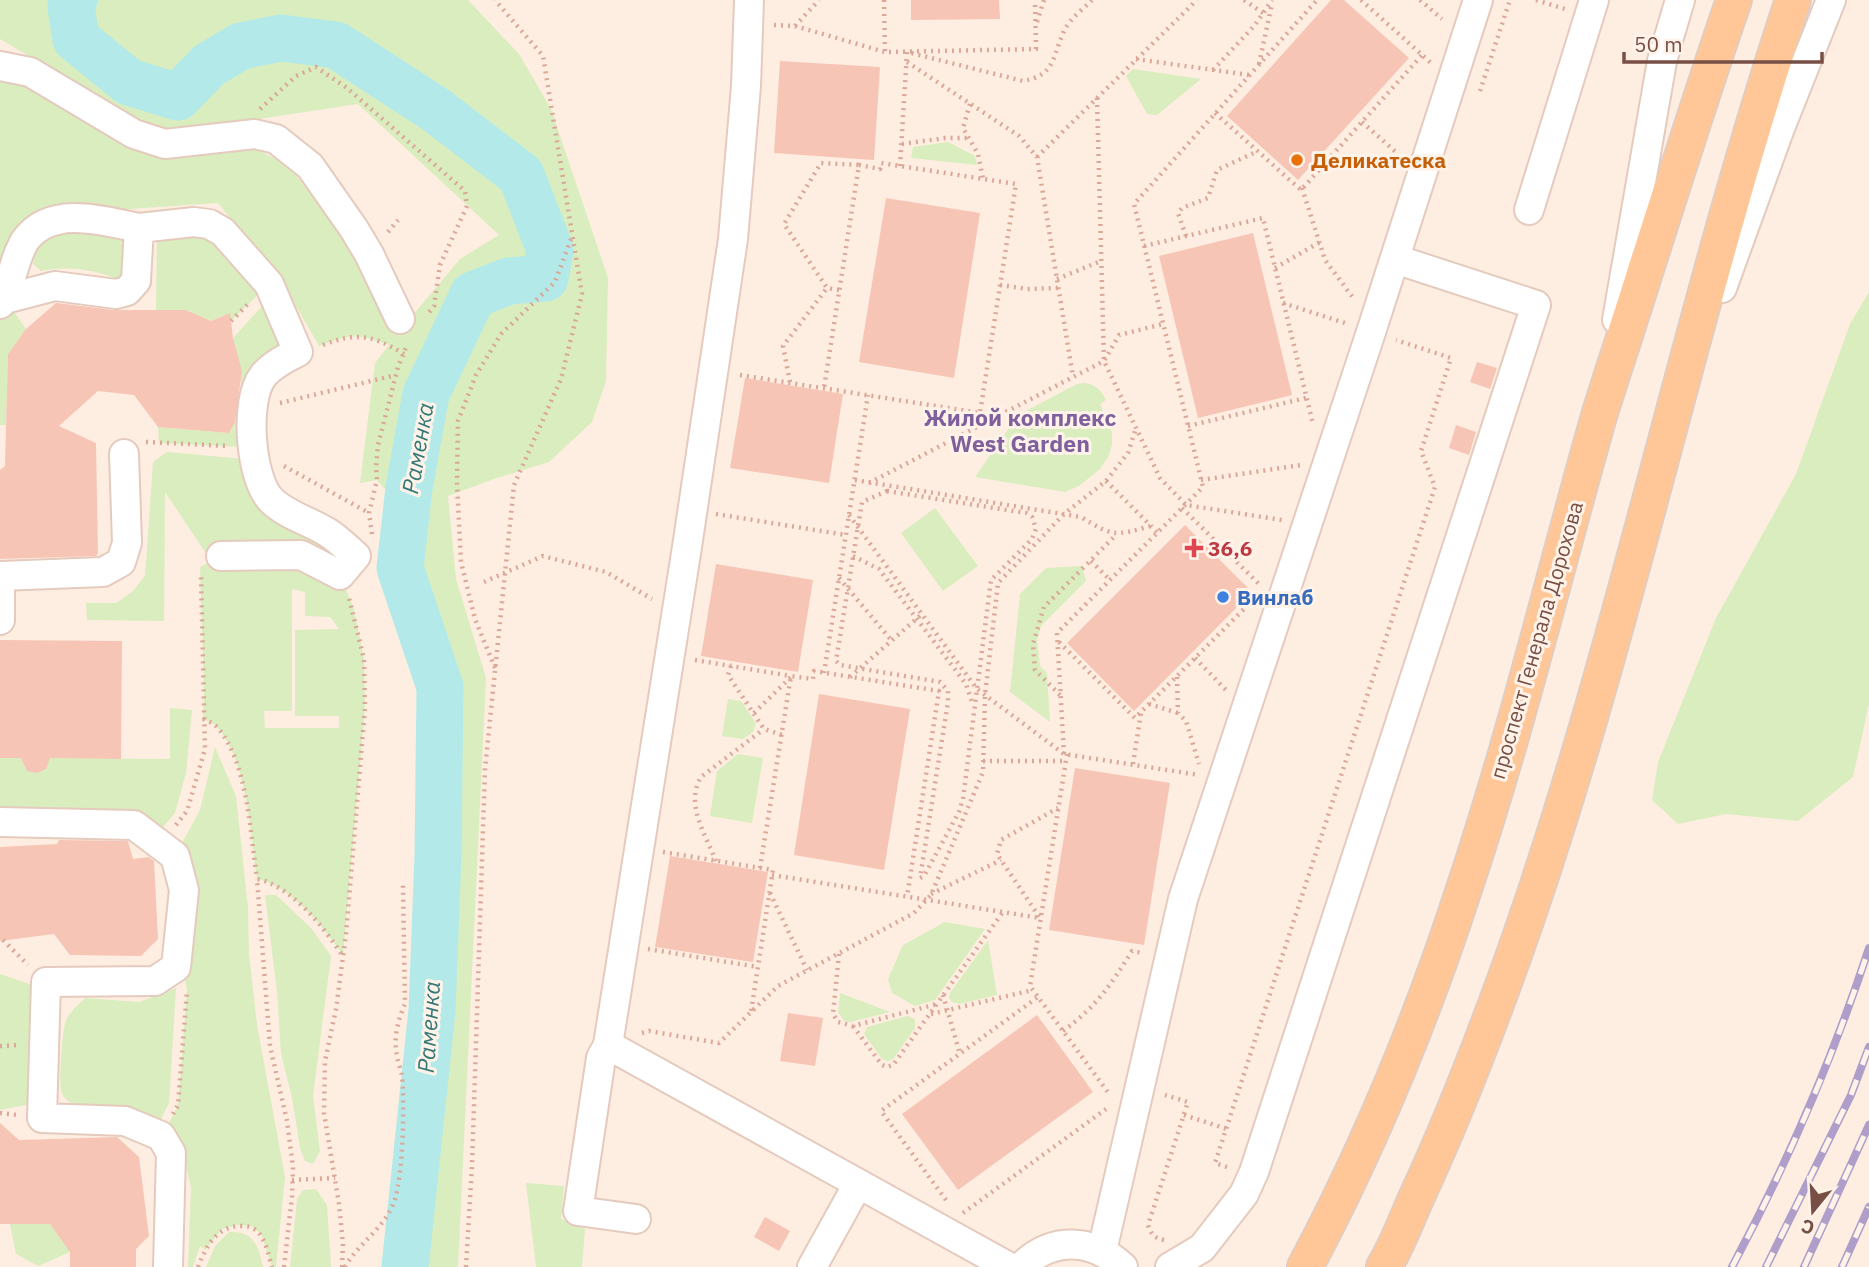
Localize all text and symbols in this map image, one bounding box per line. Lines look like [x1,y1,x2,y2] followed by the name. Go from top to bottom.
[1624,21,1822,65] scale bar
[1634,30,1683,58] text: 50 m
[1311,146,1446,174] place label: Деликатеска
[1289,152,1305,168] marker: Деликатеска
[394,400,440,496] water label: Раменка
[924,402,1116,458] district label: Жилой комплекс West Garden
[1483,498,1589,782] street label: проспект Генерала Дорохова
[1208,534,1252,562] place label: 36,6
[1186,540,1202,556] marker: 36,6
[1237,583,1313,611] place label: Винлаб
[1215,589,1231,605] marker: Винлаб
[410,980,446,1074] water label: Раменка
[1778,1176,1848,1246] north arrow
[1798,1214,1817,1240] text: С

